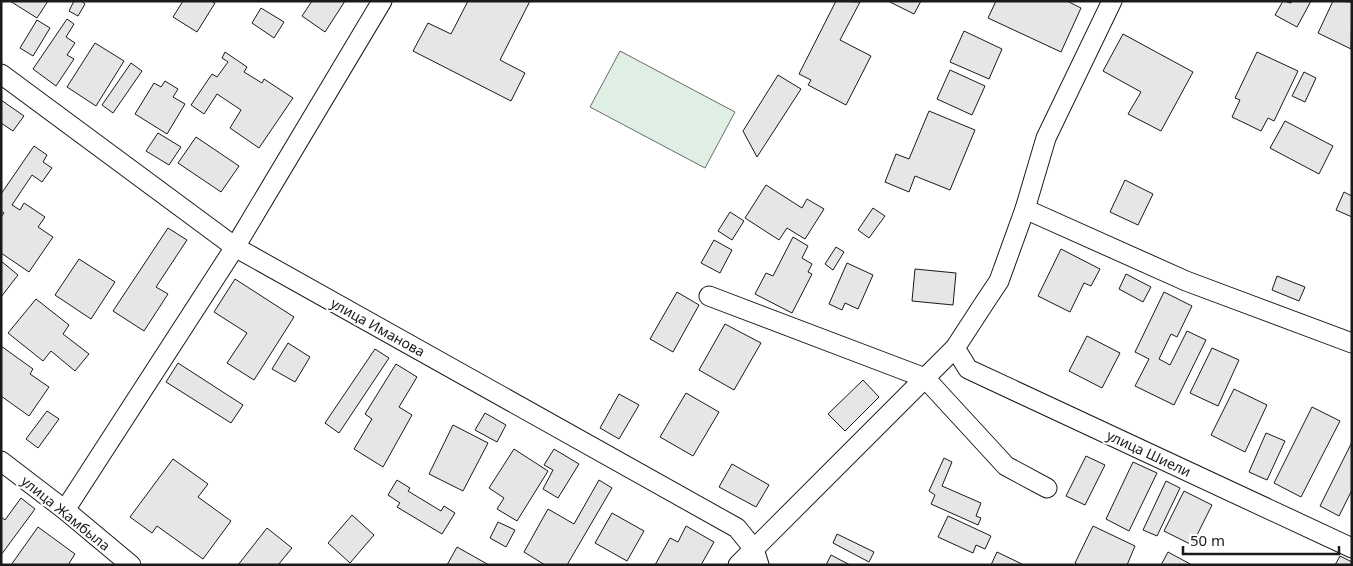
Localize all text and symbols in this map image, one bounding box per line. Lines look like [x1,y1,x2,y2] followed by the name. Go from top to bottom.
[327,293,429,361] street label: улица Иманова
[1104,425,1194,481] street label: улица Шиели
[18,471,114,555] street label: улица Жамбыла
[1183,524,1339,556] scale bar
[1190,530,1225,550] text: 50 m

